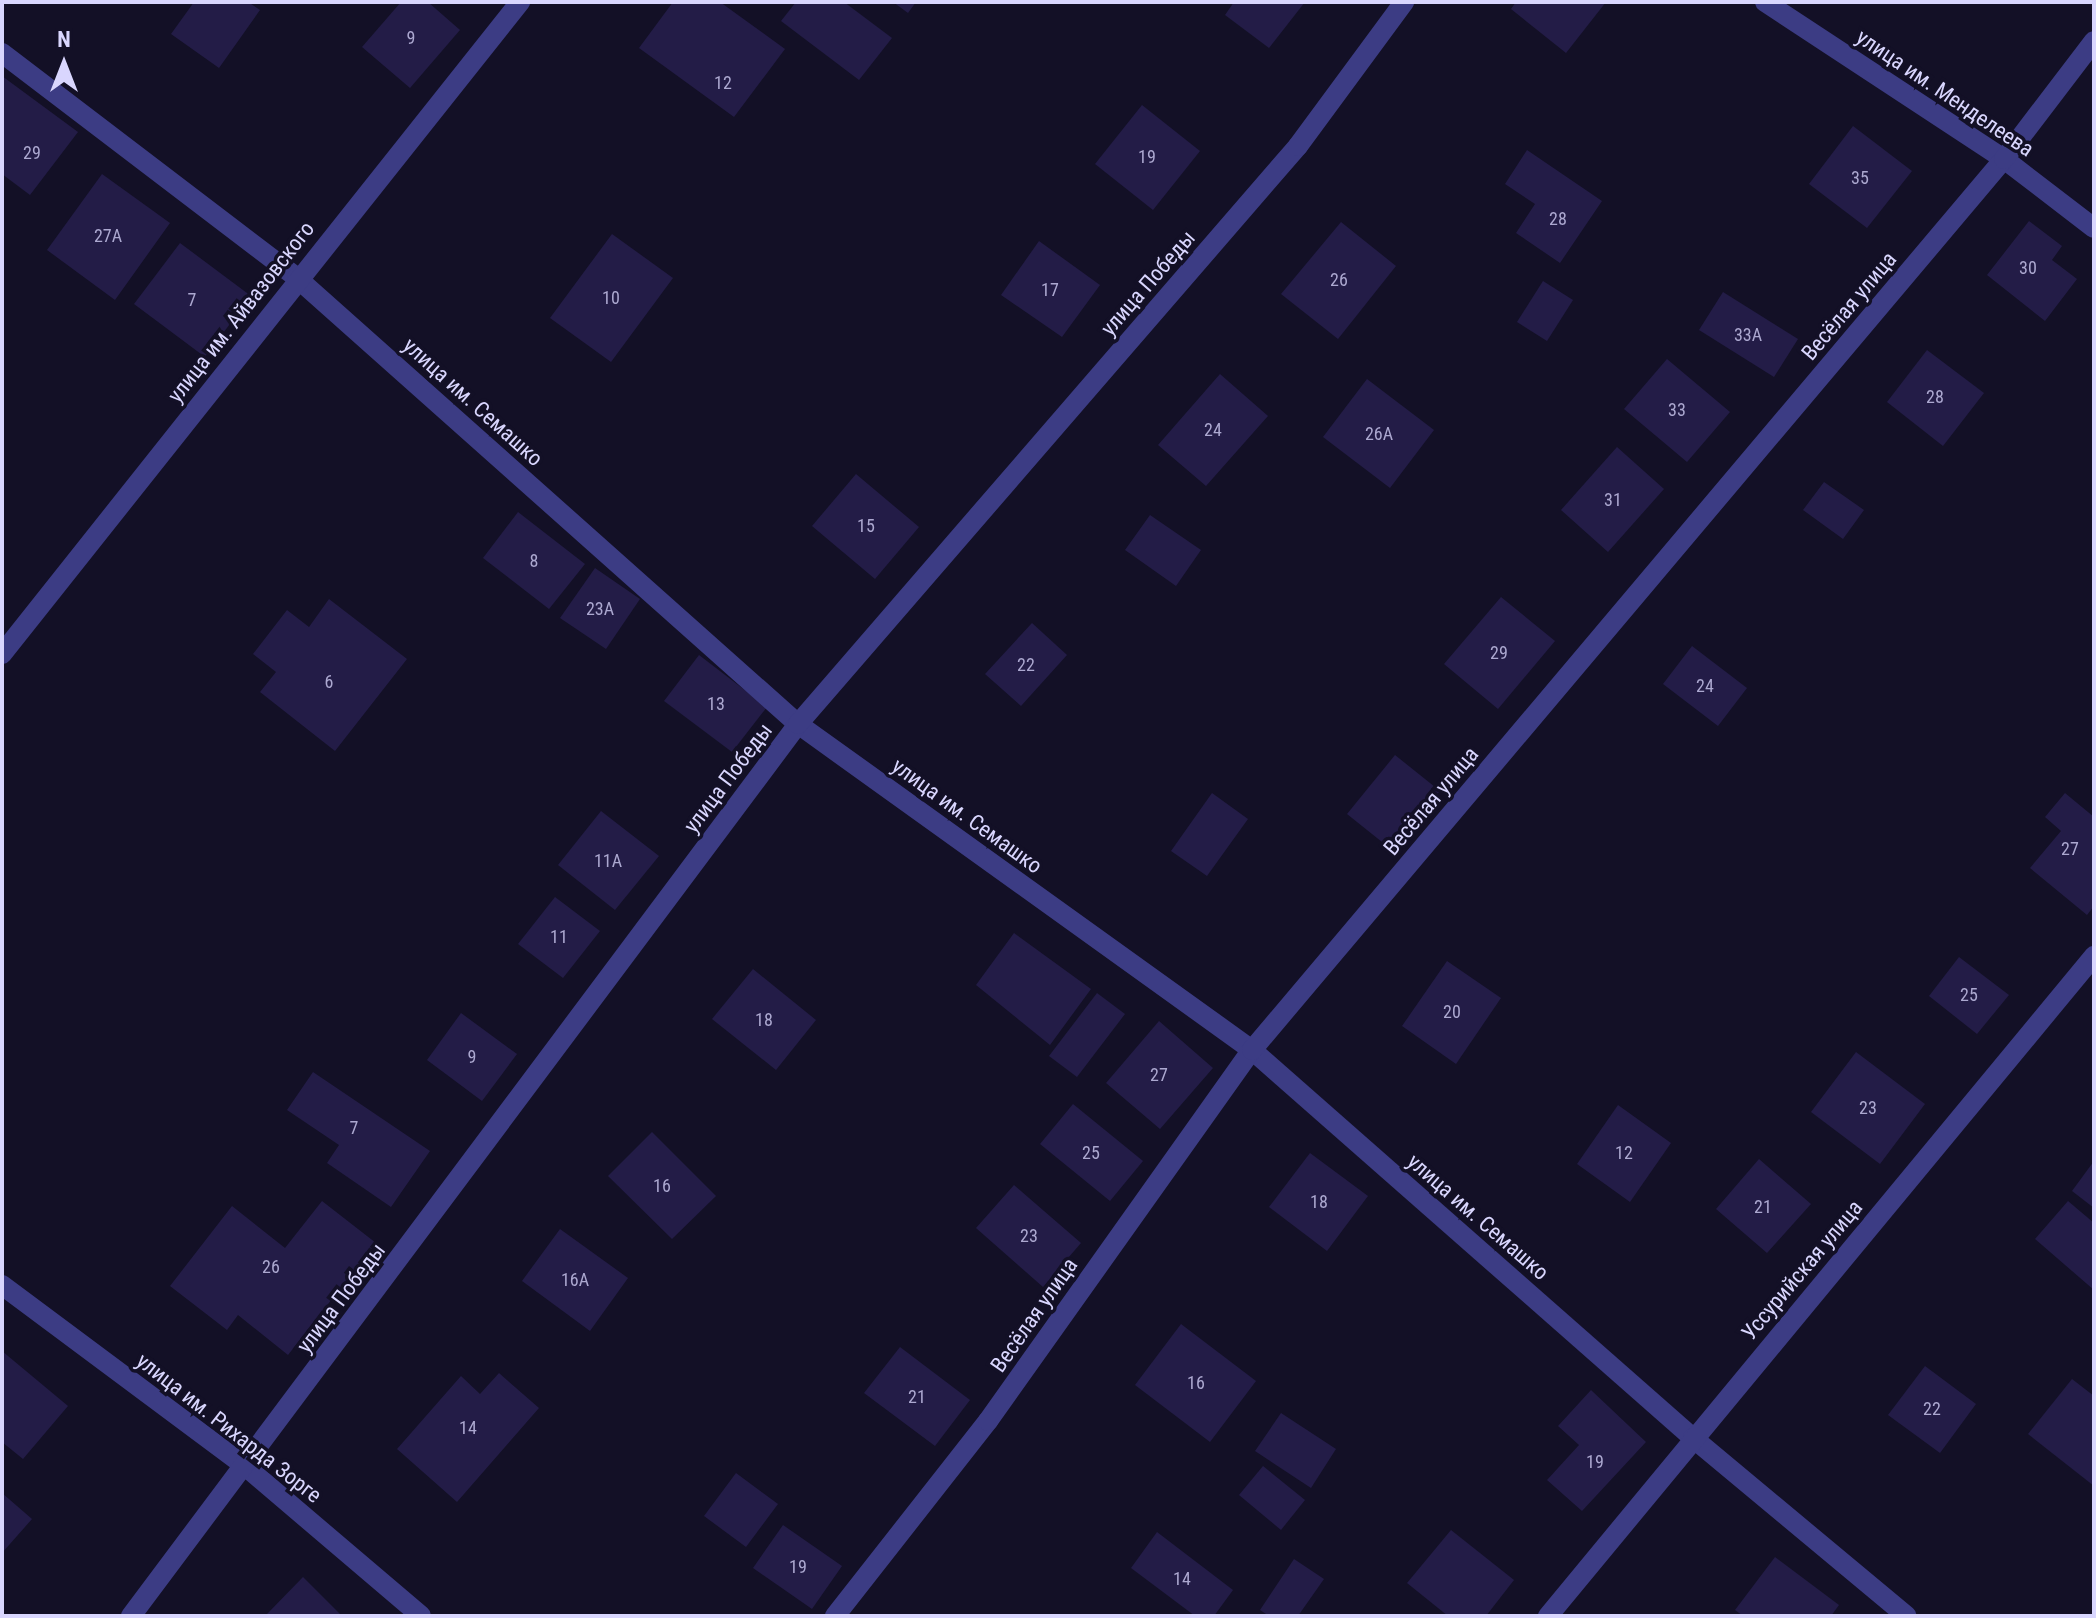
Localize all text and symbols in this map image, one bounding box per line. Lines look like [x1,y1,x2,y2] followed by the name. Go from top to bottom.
[24,24,104,104] north arrow
[1851,24,2039,162] street label: улица им. Менделеева
[57,27,71,52] text: N
[407,27,415,49] house number: 9
[714,72,732,94] house number: 12
[23,142,41,164] house number: 29
[1138,146,1156,168] house number: 19
[1851,167,1869,189] house number: 35
[1549,208,1567,230] house number: 28
[162,216,320,408] street label: улица им. Айвазовского
[94,225,122,247] house number: 27А
[1095,225,1201,341] street label: улица Победы
[1796,246,1902,366] street label: Весёлая улица
[2019,257,2037,279] house number: 30
[1330,269,1348,291] house number: 26
[1041,279,1059,301] house number: 17
[602,287,620,309] house number: 10
[188,289,196,311] house number: 7
[1734,324,1762,346] house number: 33А
[398,332,548,472] street label: улица им. Семашко
[1926,386,1944,408] house number: 28
[1668,399,1686,421] house number: 33
[1204,419,1222,441] house number: 24
[1365,423,1393,445] house number: 26А
[1604,489,1622,511] house number: 31
[857,515,875,537] house number: 15
[530,550,538,572] house number: 8
[586,598,614,620] house number: 23А
[1490,642,1508,664] house number: 29
[1017,654,1035,676] house number: 22
[325,671,333,693] house number: 6
[1696,675,1714,697] house number: 24
[707,693,725,715] house number: 13
[678,718,778,838] street label: улица Победы
[1378,741,1484,861] street label: Весёлая улица
[887,753,1047,879] street label: улица им. Семашко
[2061,838,2079,860] house number: 27
[594,850,622,872] house number: 11А
[550,926,568,948] house number: 11
[1960,984,1978,1006] house number: 25
[1443,1001,1461,1023] house number: 20
[755,1009,773,1031] house number: 18
[468,1046,476,1068] house number: 9
[1150,1064,1168,1086] house number: 27
[1859,1097,1877,1119] house number: 23
[350,1117,358,1139] house number: 7
[1082,1142,1100,1164] house number: 25
[1615,1142,1633,1164] house number: 12
[1402,1148,1554,1286] street label: улица им. Семашко
[653,1175,671,1197] house number: 16
[1310,1191,1328,1213] house number: 18
[1736,1195,1868,1345] street label: Уссурийская улица
[1754,1196,1772,1218] house number: 21
[1020,1225,1038,1247] house number: 23
[291,1238,391,1358] street label: улица Победы
[985,1253,1083,1377] street label: Весёлая улица
[262,1256,280,1278] house number: 26
[561,1269,589,1291] house number: 16А
[131,1347,327,1509] street label: улица им. Рихарда Зорге
[1187,1372,1205,1394] house number: 16
[908,1386,926,1408] house number: 21
[1923,1398,1941,1420] house number: 22
[459,1417,477,1439] house number: 14
[1586,1451,1604,1473] house number: 19
[789,1556,807,1578] house number: 19
[1173,1568,1191,1590] house number: 14

